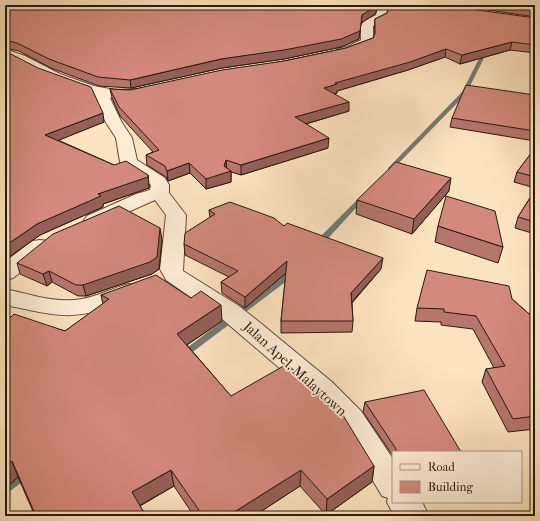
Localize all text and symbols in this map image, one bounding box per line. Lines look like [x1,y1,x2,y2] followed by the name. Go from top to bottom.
[239,317,350,420] street label: Jalan Apel, Malaytown
[392,451,522,503] legend
[428,460,455,474] text: Road
[428,480,473,494] text: Building

